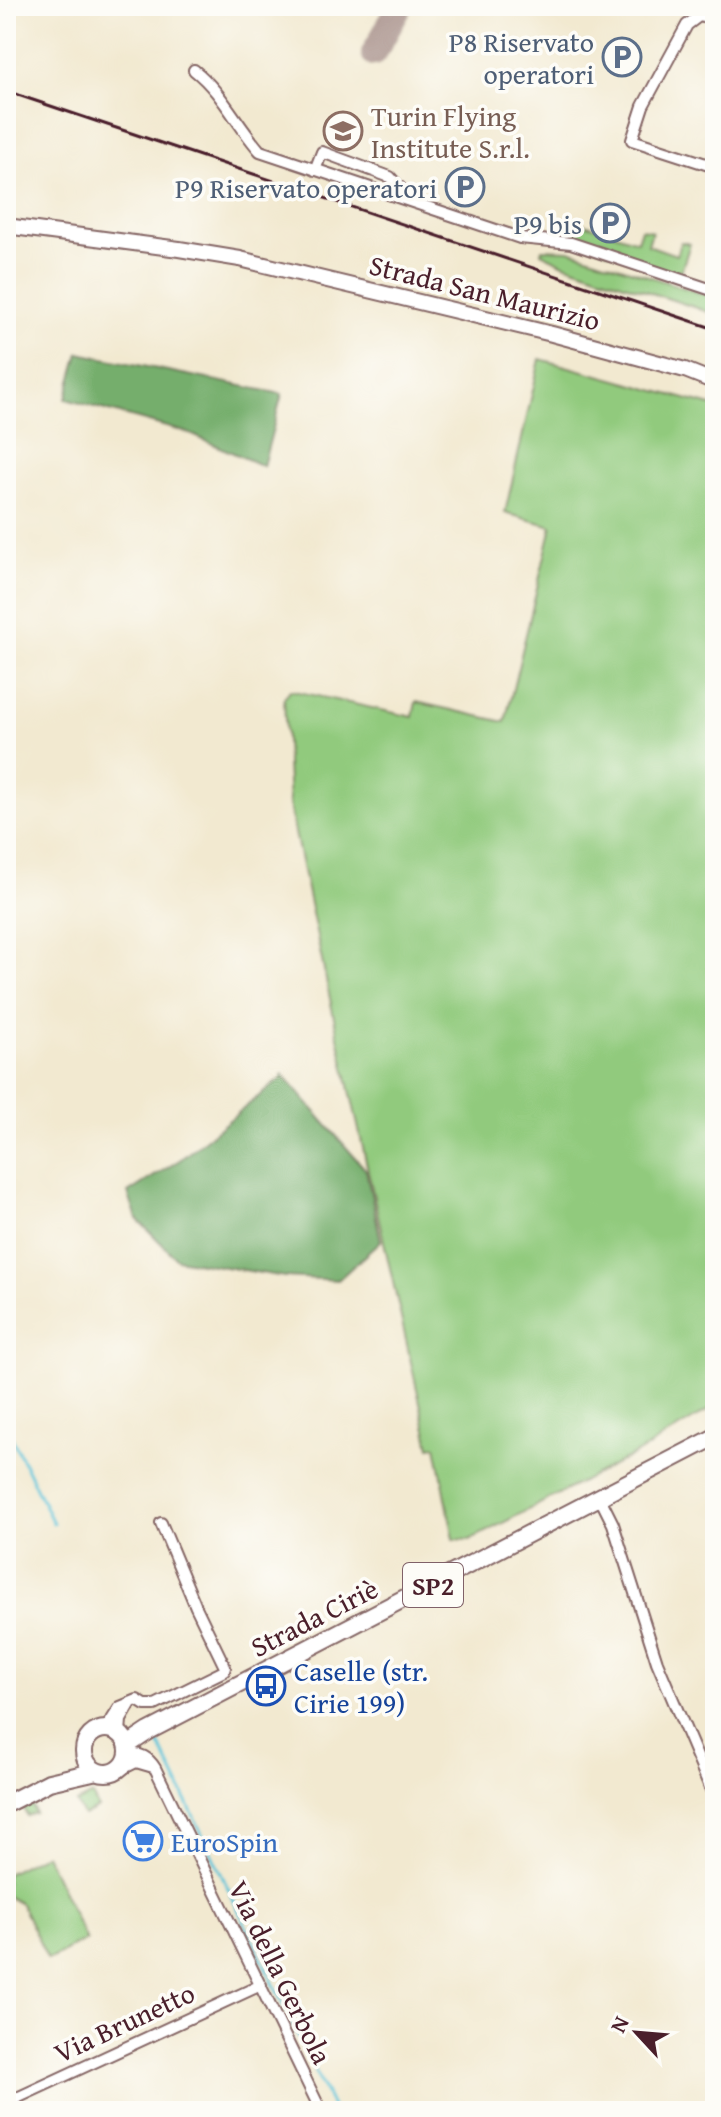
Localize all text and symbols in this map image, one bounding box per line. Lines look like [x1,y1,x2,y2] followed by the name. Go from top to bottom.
[449,21,594,94] place label: P8 Riservato operatori
[601,36,643,78] parking icon: P8 Riservato operatori
[371,95,530,168] place label: Turin Flying Institute S.r.l.
[322,110,364,152] school or university icon: Turin Flying Institute S.r.l.
[444,166,486,208] parking icon: P9 Riservato operatori
[175,167,437,208] place label: P9 Riservato operatori
[589,202,631,244] parking icon: P9 bis
[514,203,582,244] place label: P9 bis
[365,244,605,340] street label: Strada San Maurizio
[403,1563,463,1607] road number: SP2
[243,1567,385,1667] street label: Strada Ciriè
[294,1650,428,1723] place label: Caselle (str. Cirie 199)
[245,1665,287,1707] bus stop icon: Caselle (str. Cirie 199)
[122,1820,164,1862] supermarket icon: EuroSpin
[171,1821,278,1862] place label: EuroSpin
[219,1873,344,2071] street label: Via della Gerbola
[47,1971,201,2073] street label: Via Brunetto
[597,1993,677,2073] north arrow
[601,2010,637,2038] text: N

